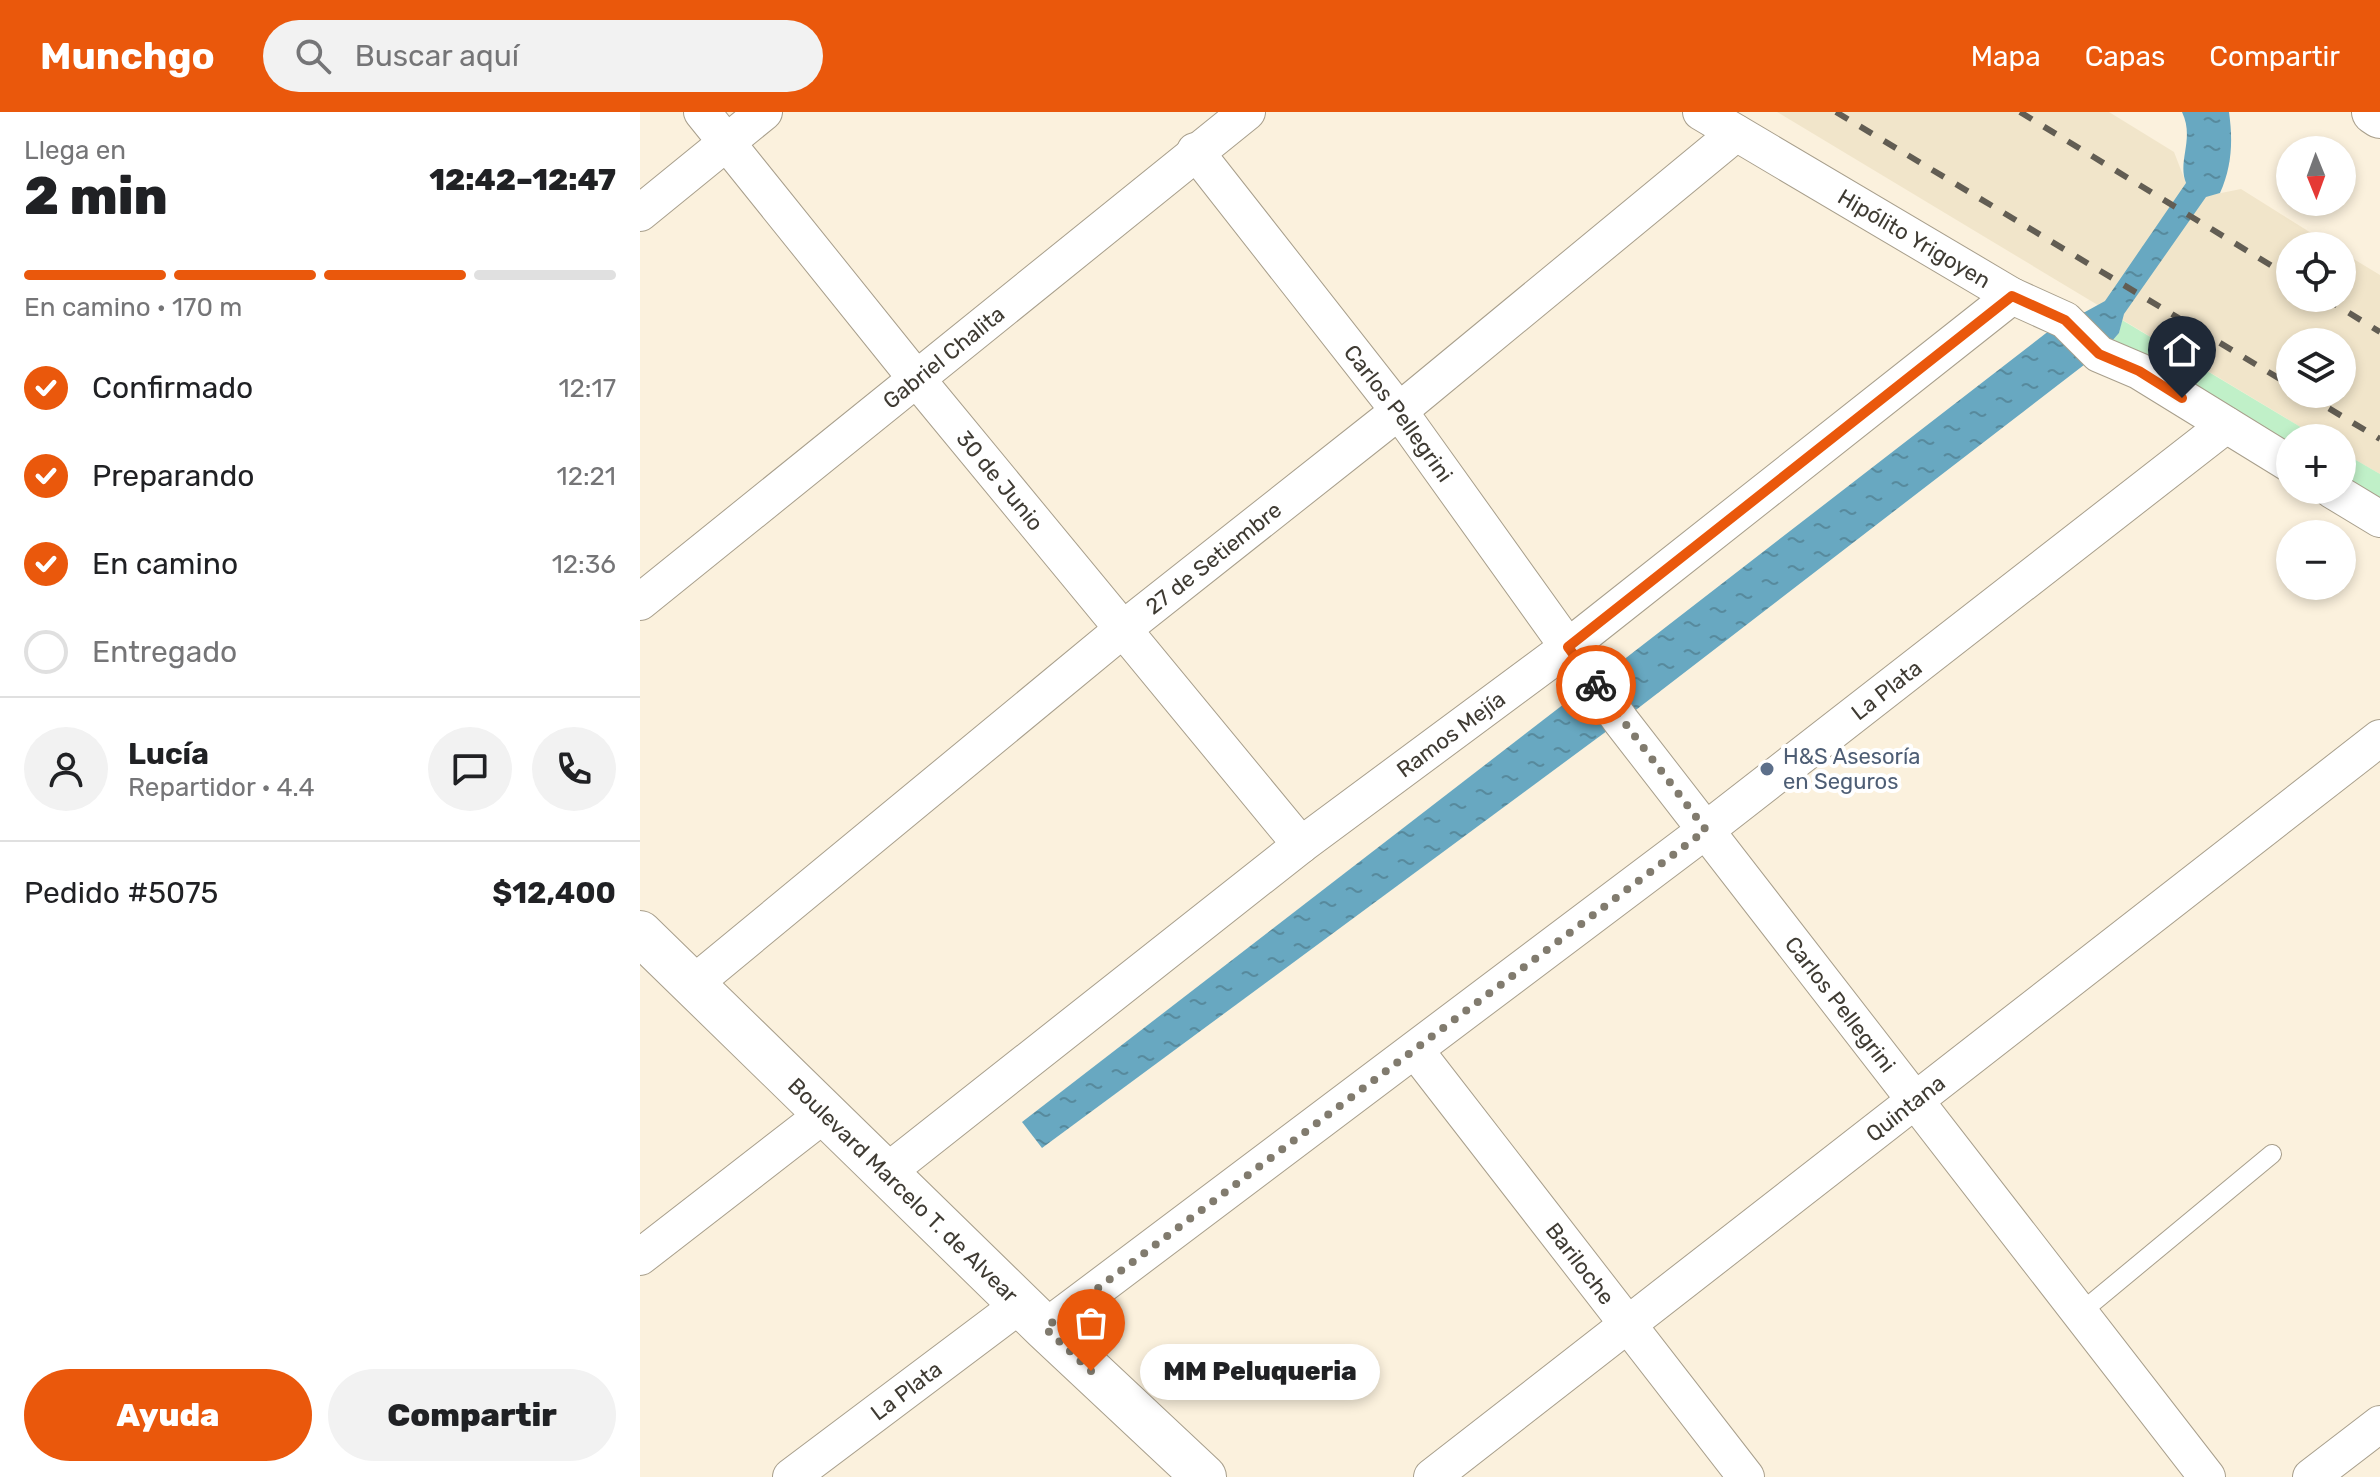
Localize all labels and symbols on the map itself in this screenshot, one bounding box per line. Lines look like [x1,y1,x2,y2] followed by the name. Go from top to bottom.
[2276,136,2356,216] north arrow
[1833,183,1995,294] street label: Hipólito Yrigoyen
[877,300,1010,415] street label: Gabriel Chalita
[2148,316,2216,398] pin
[1338,339,1458,487] street label: Carlos Pellegrini
[951,425,1049,536] street label: 30 de Junio
[1140,496,1287,620] street label: 27 de Setiembre
[1556,645,1636,725] courier
[1846,654,1927,726] street label: La Plata
[1391,685,1511,783] street label: Ramos Mejía
[1783,743,1920,795] place label: H&S Asesoría en Seguros
[1758,760,1776,778] marker: H&S Asesoría en Seguros
[1779,931,1901,1078] street label: Carlos Pellegrini
[1861,1069,1950,1148] street label: Quintana
[782,1072,1024,1309] street label: Boulevard Marcelo T. de Alvear
[1540,1217,1620,1310] street label: Bariloche
[1057,1289,1125,1371] pin
[1139,1343,1379,1399] callout: MM Peluqueria
[865,1355,947,1426] street label: La Plata

